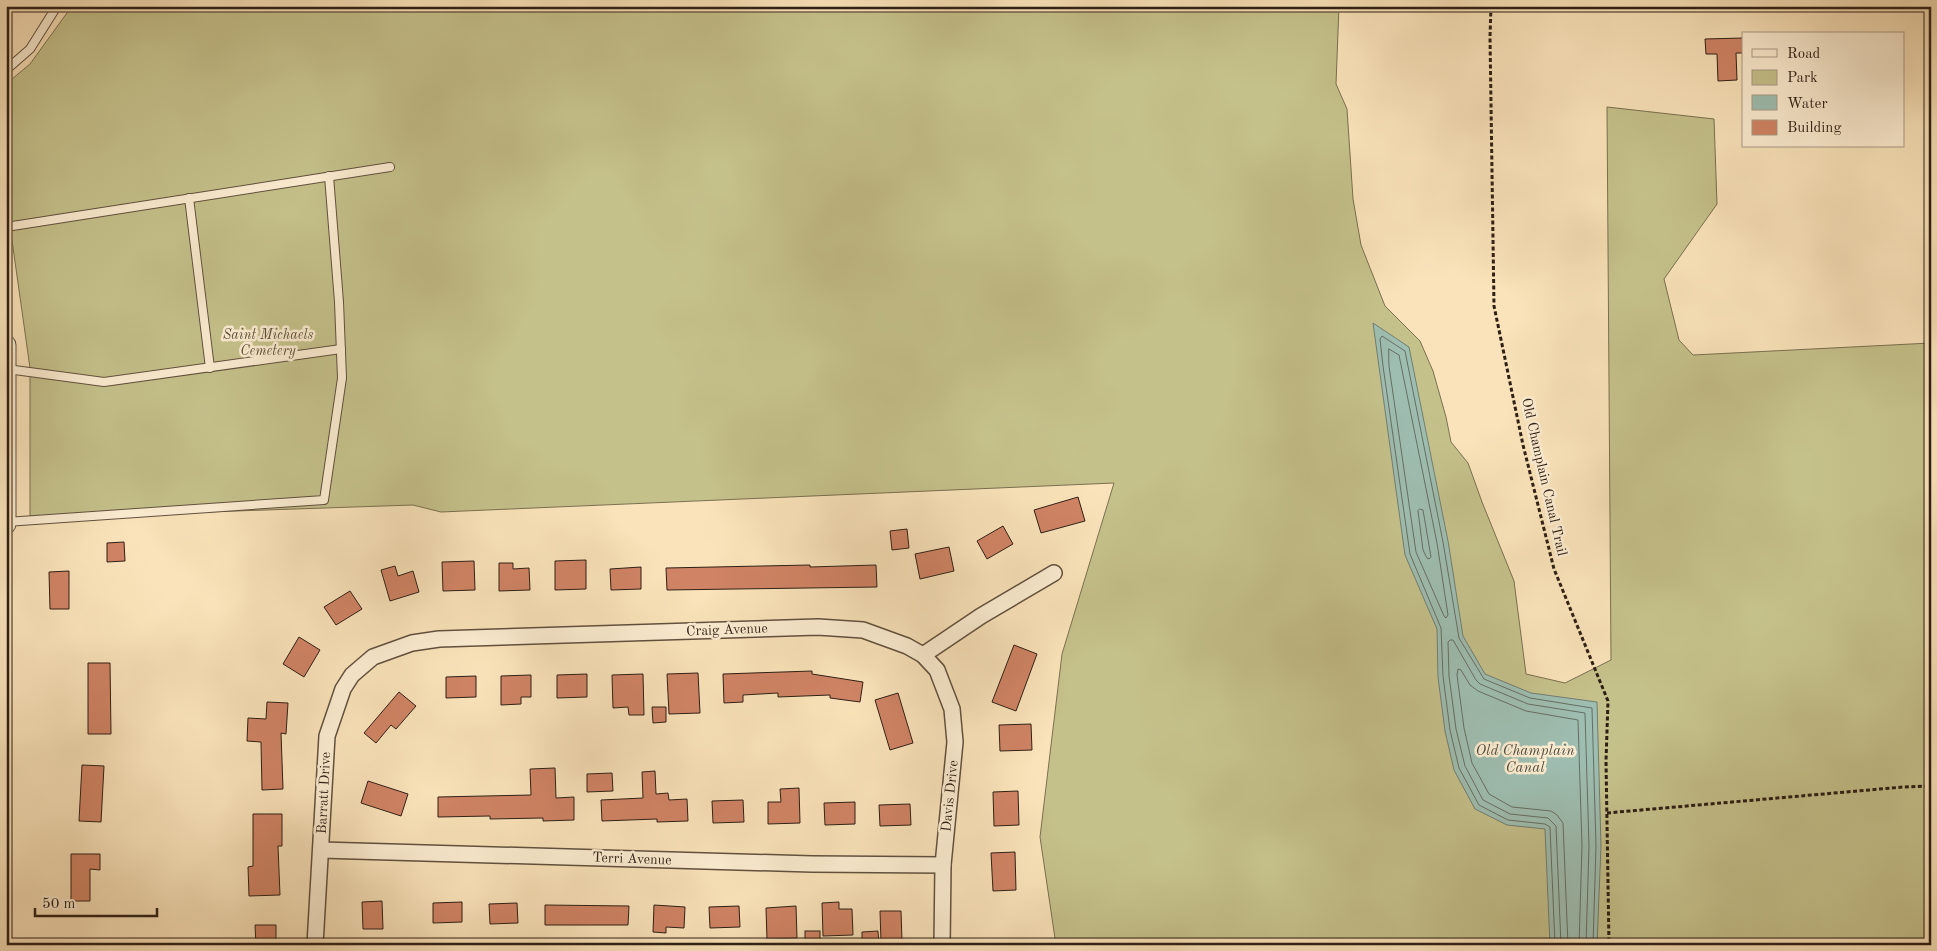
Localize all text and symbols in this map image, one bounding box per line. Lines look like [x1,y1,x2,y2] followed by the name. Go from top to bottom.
[1742,32,1904,148] legend
[1787,47,1821,62] text: Road
[1787,71,1818,86] text: Park
[1787,97,1828,112] text: Water
[1787,121,1842,136] text: Building
[223,328,313,359] park label: Saint Michaels Cemetery
[1519,397,1569,558] street label: Old Champlain Canal Trail
[686,622,768,638] street label: Craig Avenue
[1475,744,1575,776] water label: Old Champlain Canal
[315,752,333,834] street label: Barratt Drive
[939,759,961,833] street label: Davis Drive
[592,851,672,867] street label: Terri Avenue
[35,886,158,918] scale bar
[42,897,76,912] text: 50 m

